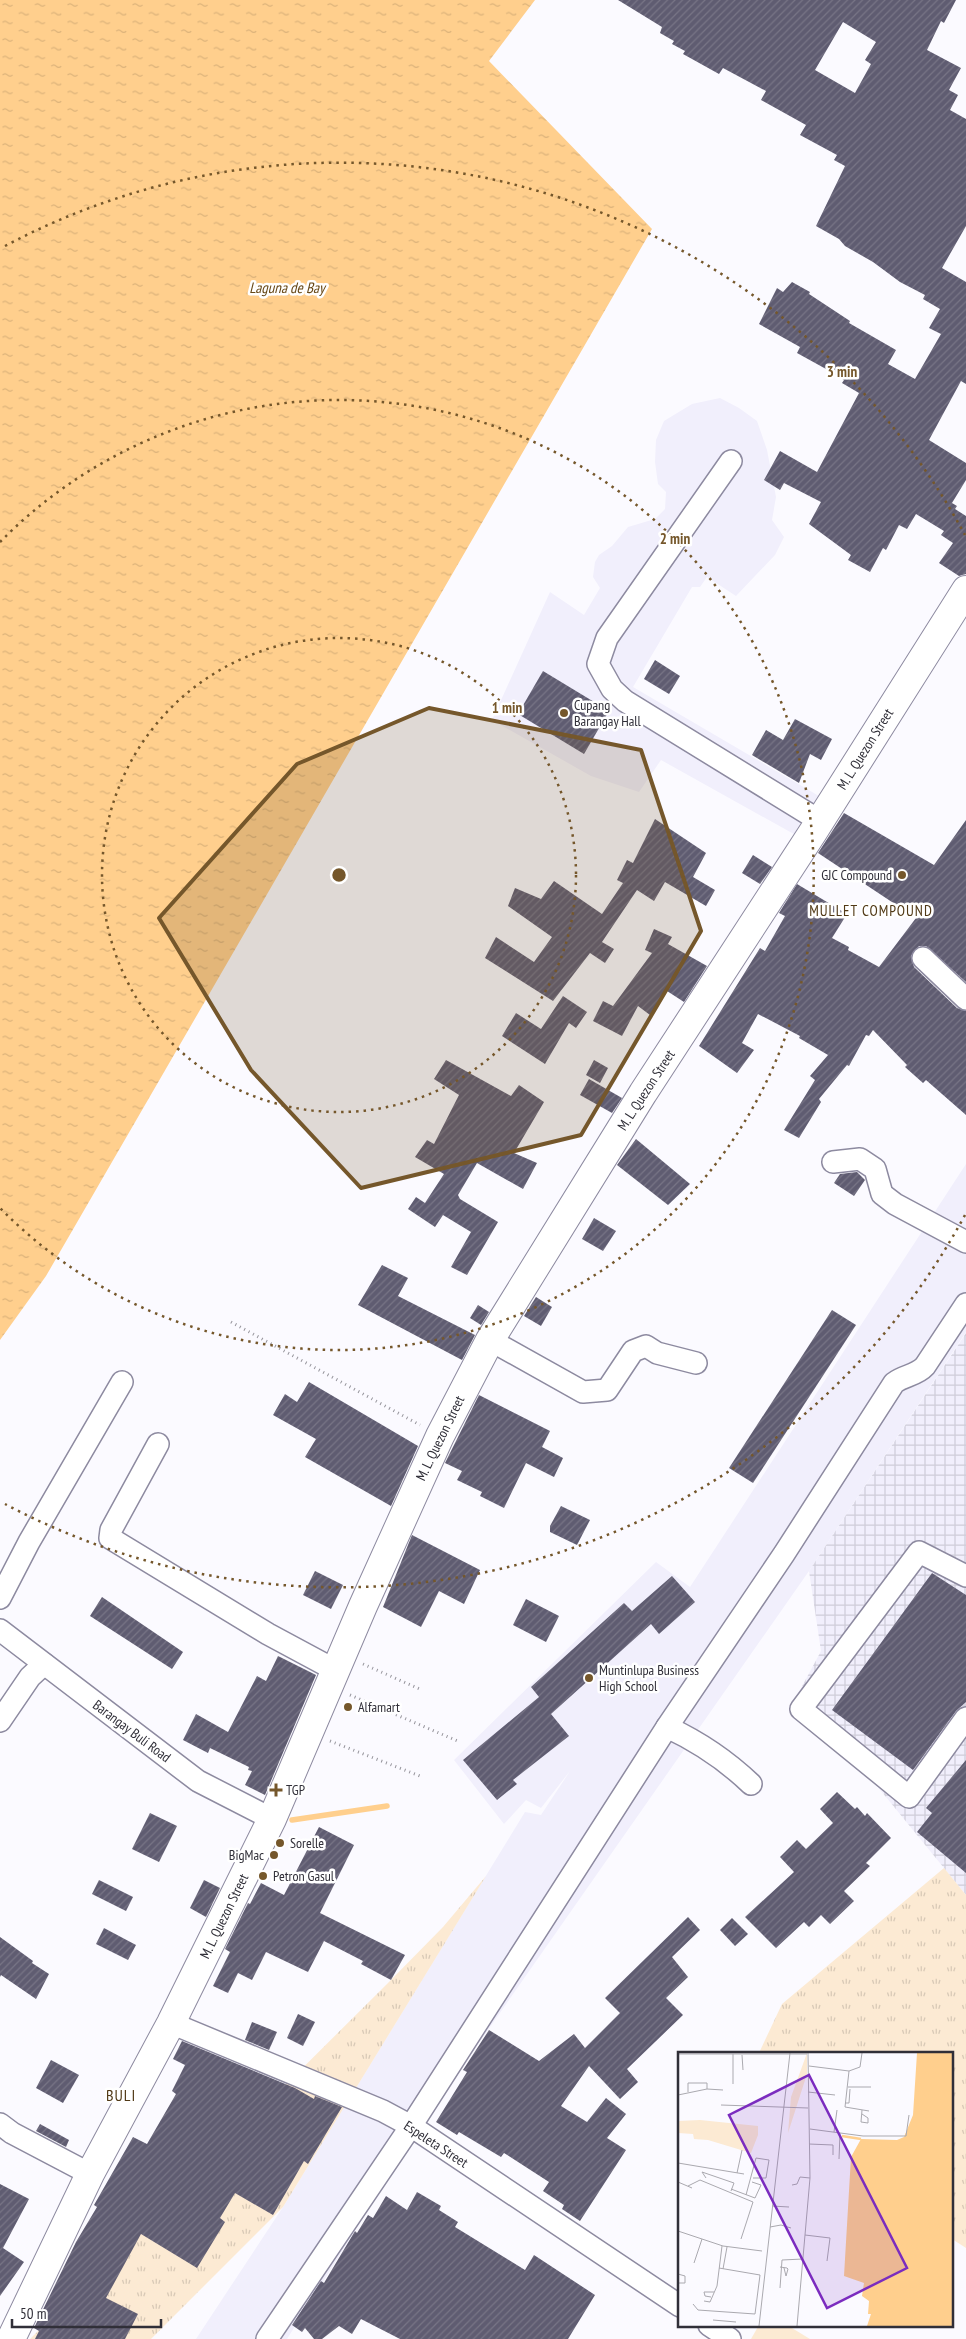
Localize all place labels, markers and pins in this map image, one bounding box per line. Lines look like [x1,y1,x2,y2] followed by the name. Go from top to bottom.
[574,696,642,730] place label: Cupang Barangay Hall
[558,707,570,719] marker: Cupang Barangay Hall
[330,866,348,884] centre of rings
[821,866,892,884] place label: GJC Compound
[896,869,908,881] marker: GJC Compound
[599,1661,699,1695] place label: Muntinlupa Business High School
[583,1672,595,1684] marker: Muntinlupa Business High School
[358,1698,400,1716] place label: Alfamart
[342,1701,354,1713] marker: Alfamart
[286,1781,305,1799] place label: TGP
[270,1784,282,1796] marker: TGP
[290,1834,324,1852] place label: Sorelle
[274,1837,286,1849] marker: Sorelle
[229,1846,264,1864] place label: BigMac
[268,1849,280,1861] marker: BigMac
[273,1867,335,1885] place label: Petron Gasul
[257,1870,269,1882] marker: Petron Gasul

